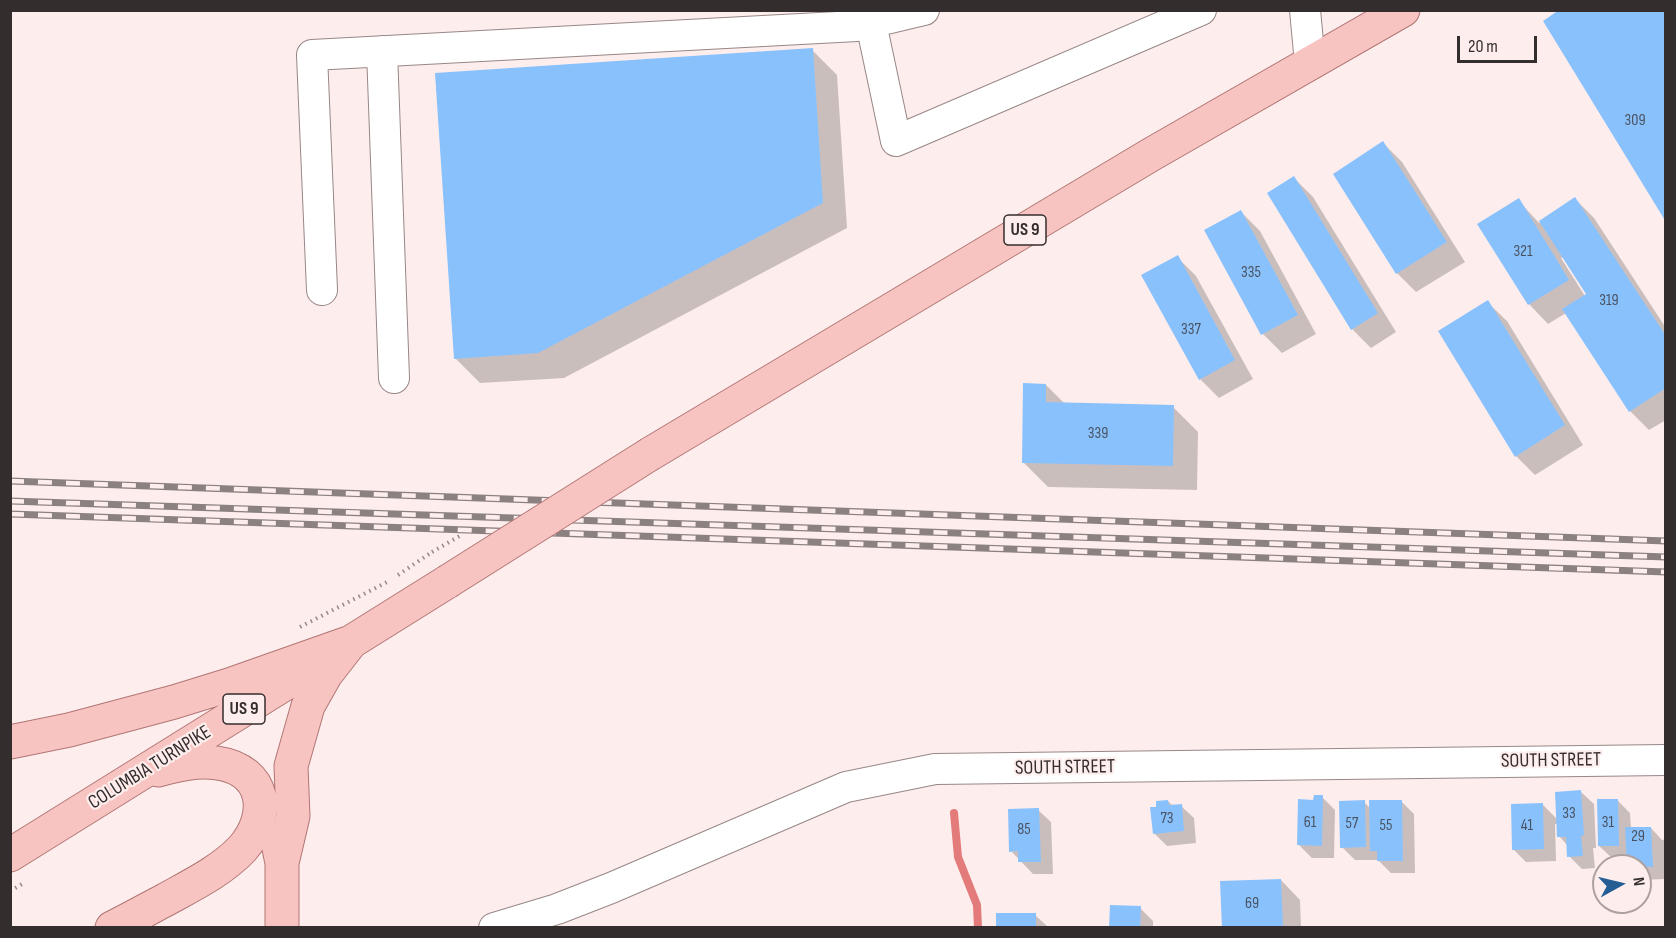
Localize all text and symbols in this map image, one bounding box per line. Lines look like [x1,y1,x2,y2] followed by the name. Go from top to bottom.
[1460,24,1540,62] scale bar
[1468,36,1498,57] text: 20 m
[1625,111,1645,131] house number: 309
[1004,215,1046,245] road number: US 9
[1514,242,1532,262] house number: 321
[1241,263,1261,283] house number: 335
[1599,291,1619,311] house number: 319
[1181,320,1201,340] house number: 337
[1088,424,1108,444] house number: 339
[223,694,265,724] road number: US 9
[84,721,216,815] street label: COLUMBIA TURNPIKE
[1501,748,1601,774] street label: SOUTH STREET
[1015,755,1115,781] street label: SOUTH STREET
[1562,804,1576,824] house number: 33
[1160,809,1174,829] house number: 73
[1304,813,1316,833] house number: 61
[1602,813,1614,833] house number: 31
[1346,814,1358,834] house number: 57
[1380,816,1392,836] house number: 55
[1521,816,1533,836] house number: 41
[1017,820,1031,840] house number: 85
[1631,827,1645,847] house number: 29
[1592,854,1652,914] north arrow
[1628,876,1648,887] text: N
[1245,894,1259,914] house number: 69

